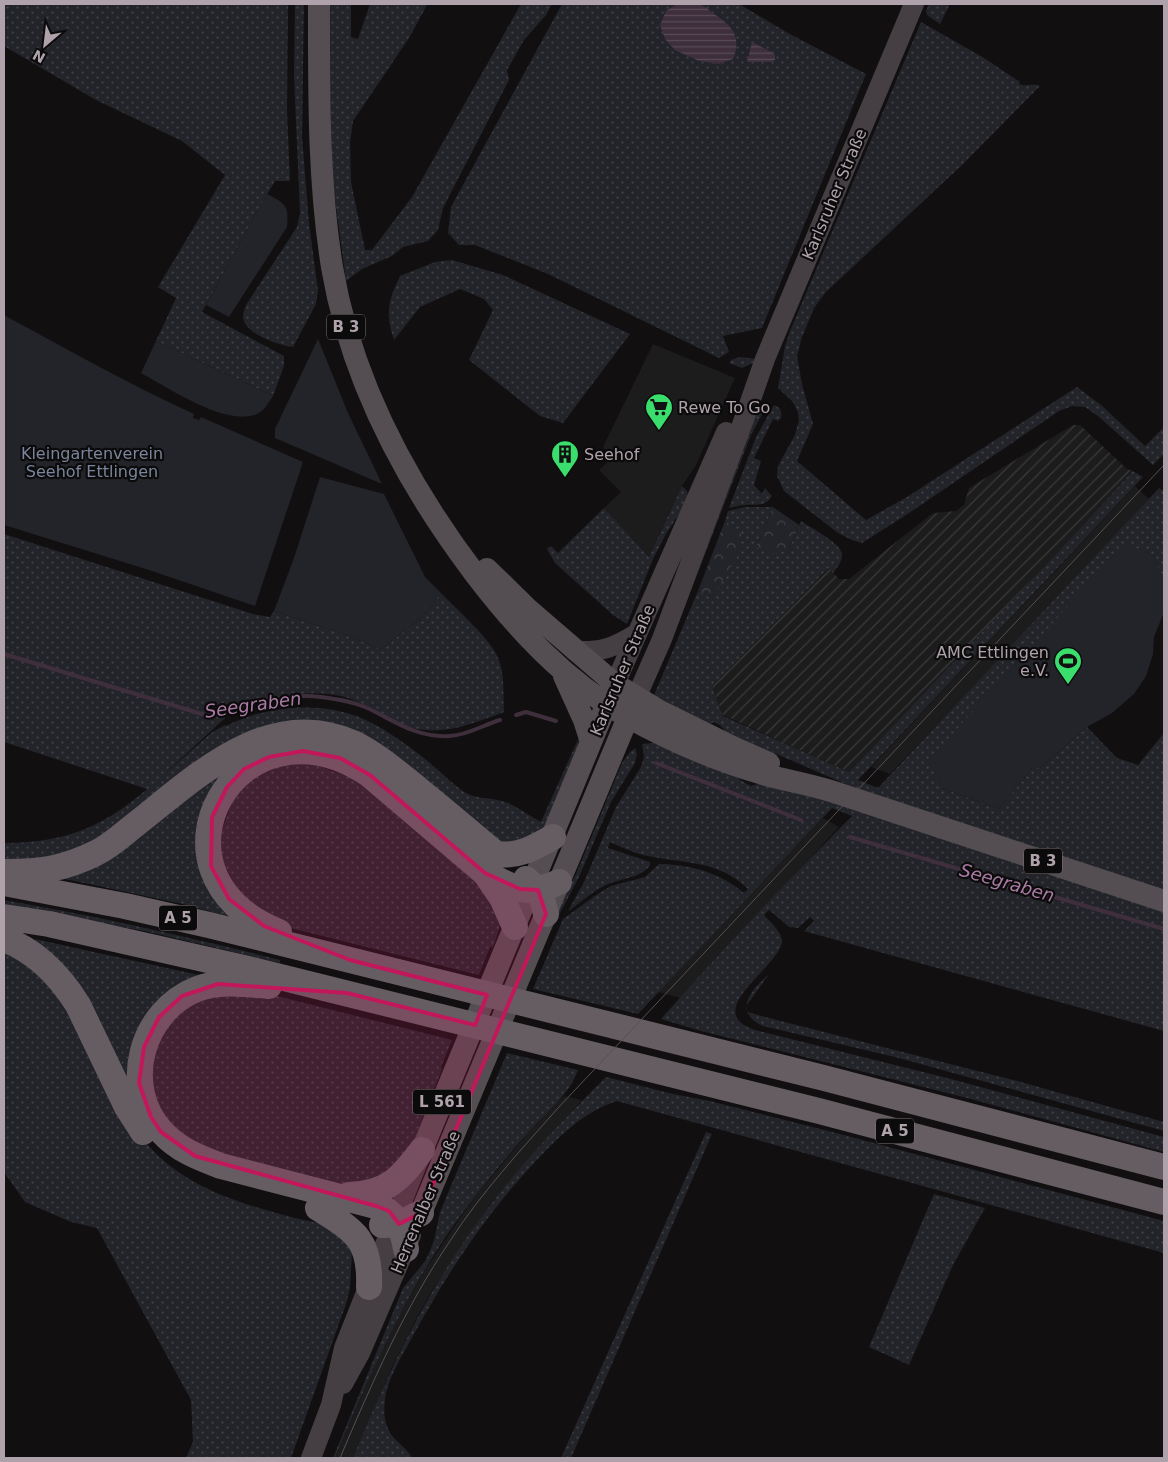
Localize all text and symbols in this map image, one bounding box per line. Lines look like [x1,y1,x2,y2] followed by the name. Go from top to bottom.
[20,20,70,70] north arrow
[30,47,48,66] text: N
[798,126,871,263] street label: Karlsruher Straße
[327,314,365,340] road number: B 3
[644,392,674,431] supermarket icon: Rewe To Go
[678,398,770,417] place label: Rewe To Go
[550,439,580,478] building icon: Seehof
[21,444,163,481] park label: Kleingartenverein Seehof Ettlingen
[584,445,640,464] place label: Seehof
[586,602,659,739] street label: Karlsruher Straße
[936,643,1049,680] place label: AMC Ettlingen e.V.
[1053,646,1083,685] sports icon: AMC Ettlingen e.V.
[203,687,303,722] water label: Seegraben
[1024,848,1062,874] road number: B 3
[957,859,1057,906] water label: Seegraben
[159,906,197,930] road number: A 5
[413,1090,471,1114] road number: L 561
[876,1118,914,1144] road number: A 5
[387,1128,464,1276] street label: Herrenalber Straße

